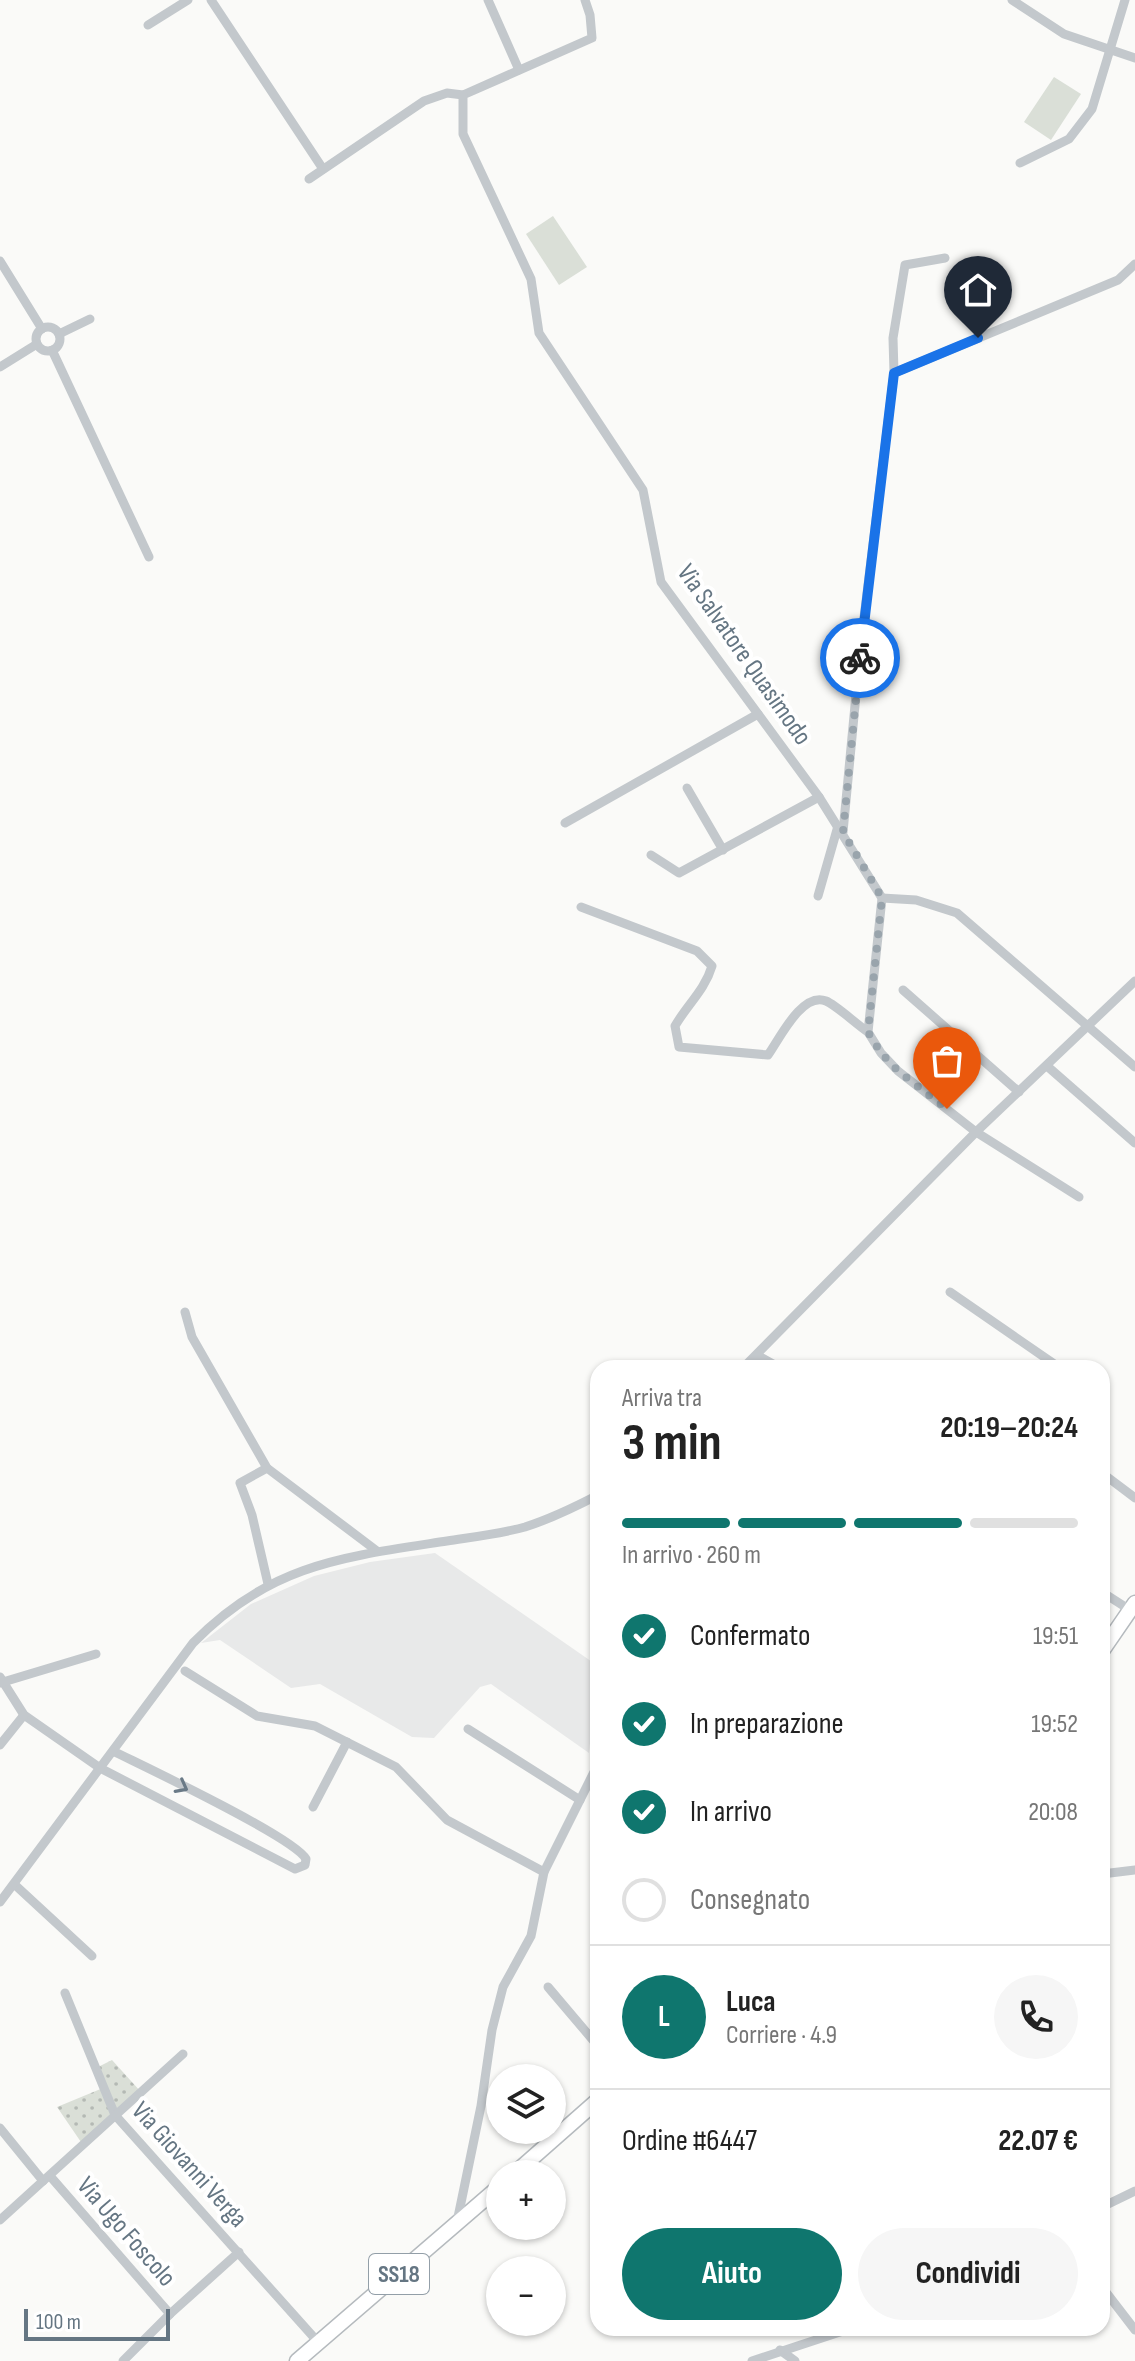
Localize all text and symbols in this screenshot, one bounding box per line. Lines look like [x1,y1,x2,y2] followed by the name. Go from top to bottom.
[944,256,1012,338] pin
[956,268,1000,312] icon: home
[670,559,818,751] street label: Via Salvatore Quasimodo
[820,618,900,698] courier
[838,636,882,680] icon: bike
[913,1027,981,1109] pin
[925,1039,969,1083] icon: bag
[622,1383,702,1414] text: Arriva tra
[940,1410,1078,1446] text: 20:19–20:24
[622,1412,722,1475] text: 3 min
[622,1540,761,1571] text: In arrivo · 260 m
[622,1614,666,1658] icon: check
[690,1618,810,1654] text: Confermato
[1033,1621,1078,1652] text: 19:51
[622,1702,666,1746] icon: check
[690,1706,844,1742] text: In preparazione
[1031,1709,1078,1740] text: 19:52
[174,1777,189,1792] one-way arrow
[622,1790,666,1834] icon: check
[690,1794,772,1830] text: In arrivo
[1028,1797,1078,1828] text: 20:08
[690,1882,810,1918] text: Consegnato
[994,1975,1078,2059] button: phone
[726,1984,776,2020] text: Luca
[658,1999,670,2035] text: L
[726,2020,837,2051] text: Corriere · 4.9
[486,2064,566,2336] map controls
[486,2064,566,2144] button: layers
[124,2096,253,2234] street label: Via Giovanni Verga
[622,2123,757,2159] text: Ordine #6447
[998,2123,1078,2159] text: 22.07 €
[486,2160,566,2240] button: +
[70,2171,182,2293] street label: Via Ugo Foscolo
[622,2228,842,2320] button: Aiuto
[858,2228,1078,2320] button: Condividi
[369,2254,429,2294] road number: SS18
[486,2256,566,2336] button: −
[24,2305,170,2341] scale bar
[36,2309,81,2336] text: 100 m

